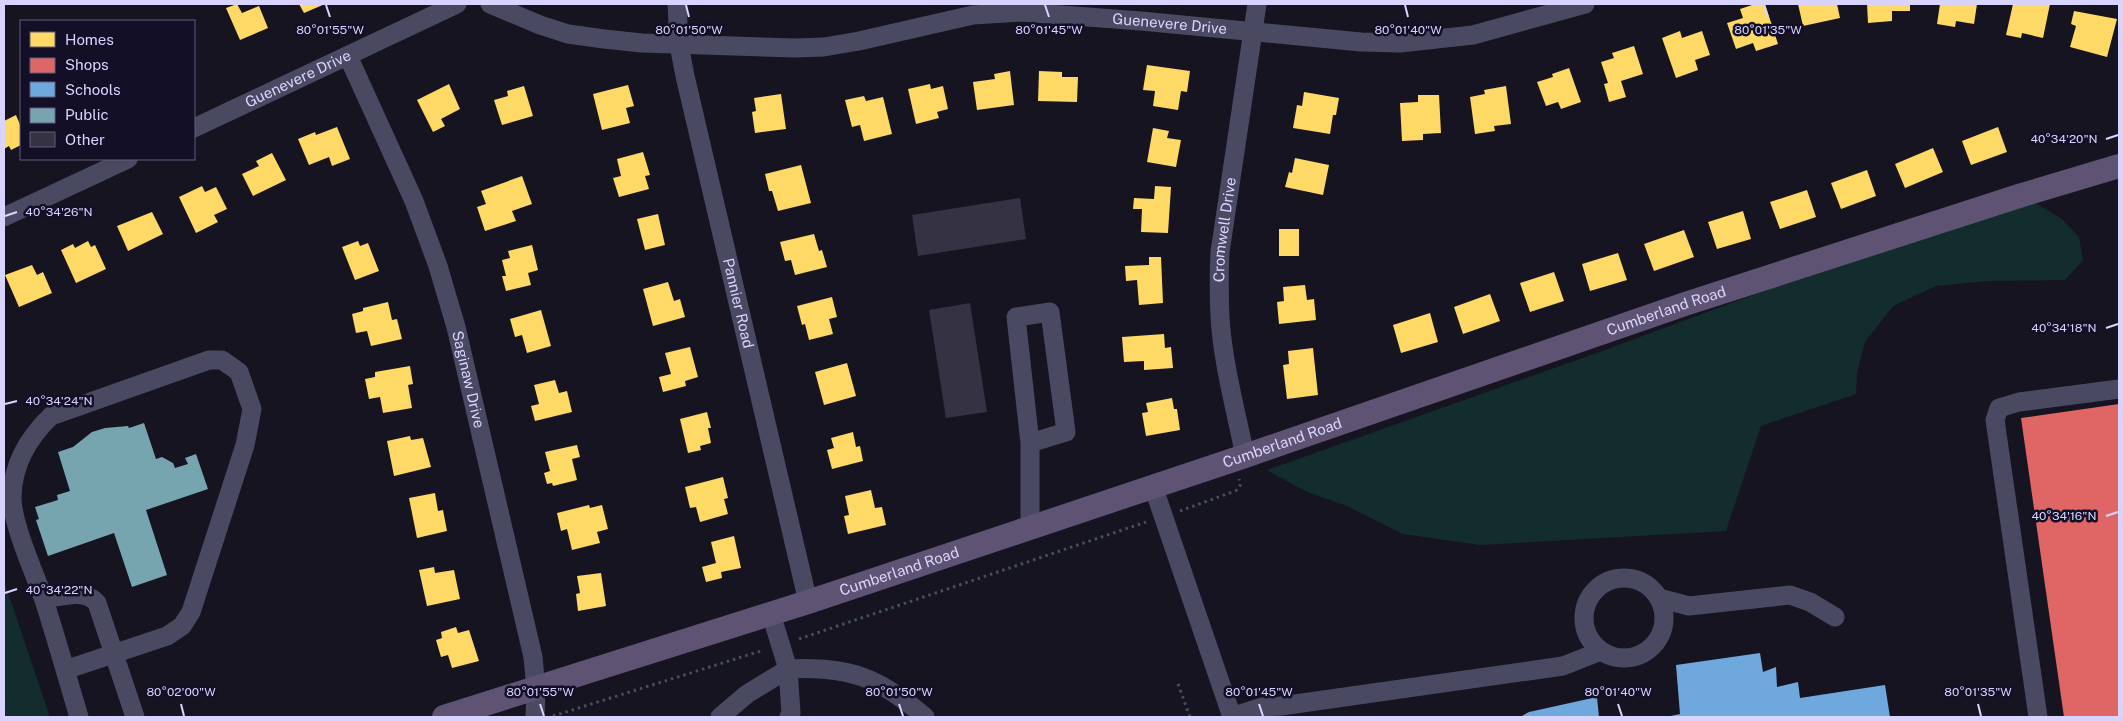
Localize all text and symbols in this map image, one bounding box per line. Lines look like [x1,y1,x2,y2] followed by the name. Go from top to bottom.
[1112,10,1228,37] street label: Guenevere Drive
[20,20,195,160] legend
[296,23,364,37] text: 80°01'55"W
[655,23,723,37] text: 80°01'50"W
[1015,23,1083,37] text: 80°01'45"W
[1374,23,1442,37] text: 80°01'40"W
[1734,23,1802,37] text: 80°01'35"W
[65,31,114,48] text: Homes
[242,46,353,111] street label: Guenevere Drive
[65,56,109,73] text: Shops
[65,81,121,98] text: Schools
[65,106,109,123] text: Public
[65,131,105,148] text: Other
[2030,132,2098,146] text: 40°34'20"N
[1210,176,1239,282] street label: Cromwell Drive
[25,205,93,219] text: 40°34'26"N
[720,256,757,350] street label: Pannier Road
[1604,282,1728,339] street label: Cumberland Road
[2031,321,2097,335] text: 40°34'18"N
[449,329,488,430] street label: Saginaw Drive
[25,394,93,408] text: 40°34'24"N
[1220,414,1344,471] street label: Cumberland Road
[2031,509,2097,523] text: 40°34'16"N
[837,543,961,599] street label: Cumberland Road
[26,583,92,597] text: 40°34'22"N
[146,685,216,699] text: 80°02'00"W
[506,685,574,699] text: 80°01'55"W
[865,685,933,699] text: 80°01'50"W
[1225,685,1293,699] text: 80°01'45"W
[1584,685,1652,699] text: 80°01'40"W
[1944,685,2012,699] text: 80°01'35"W

